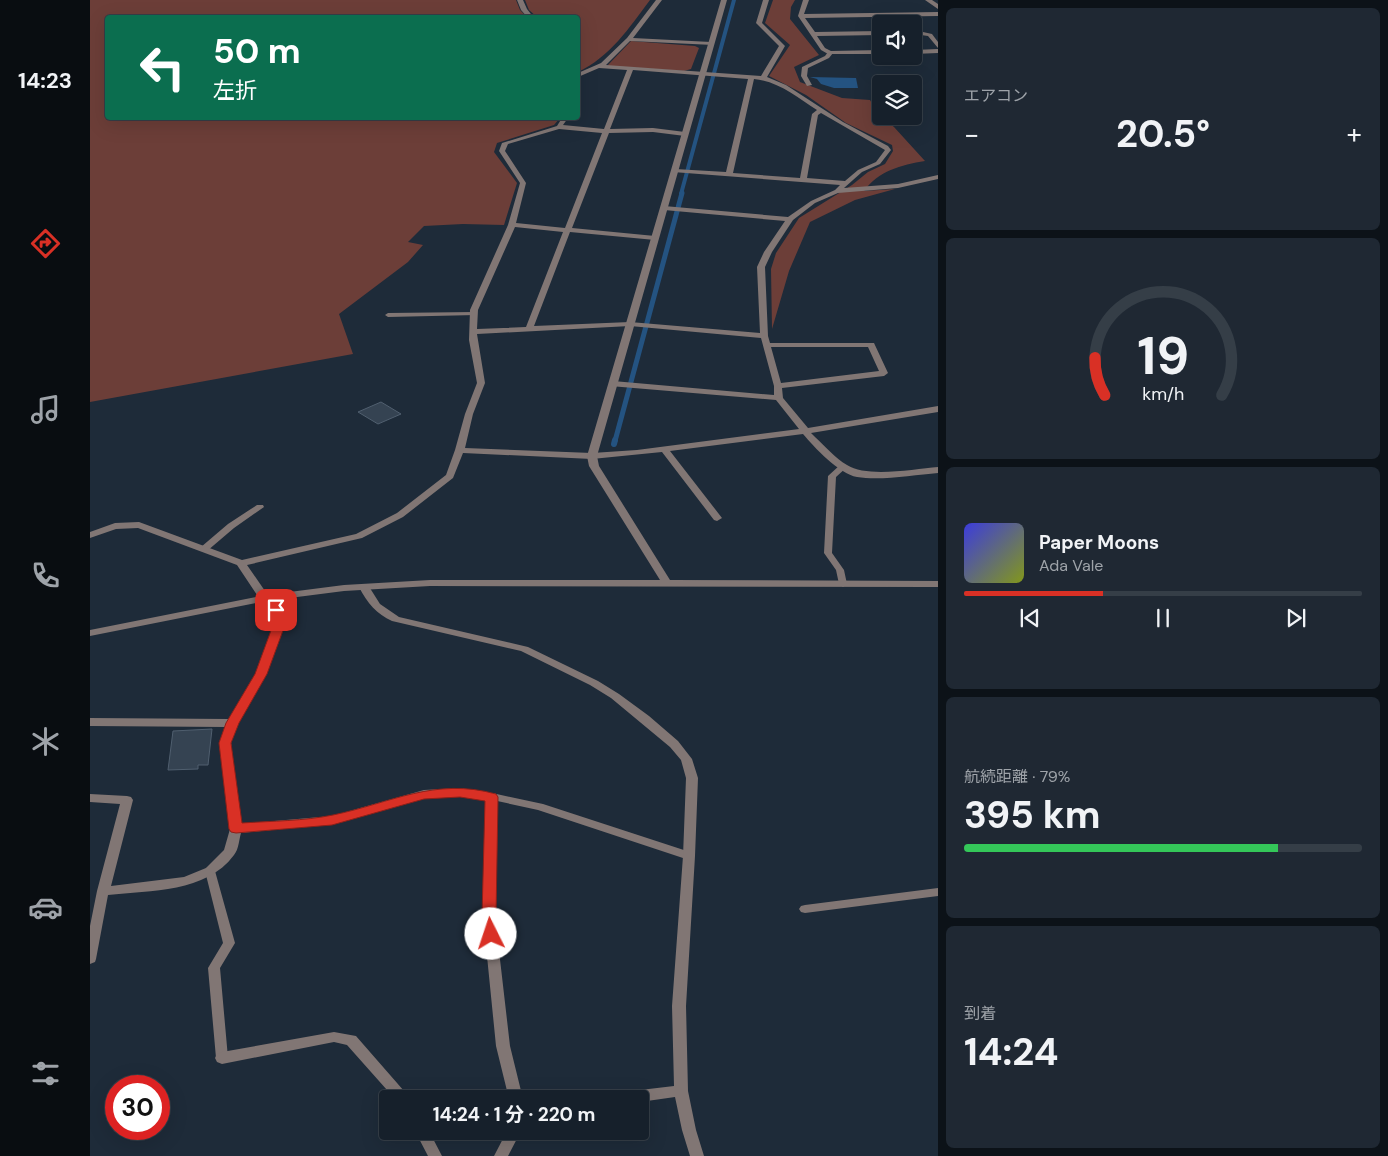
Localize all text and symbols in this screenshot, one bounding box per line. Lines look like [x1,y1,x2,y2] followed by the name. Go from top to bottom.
[872,15,922,125] map controls
[872,15,922,65] button: sound
[213,28,301,74] text: 50 m
[130,35,195,100] icon: left
[18,66,72,95] text: 14:23
[872,75,922,125] button: layers
[213,76,257,105] text: 左折
[964,85,1028,106] text: エアコン
[1116,109,1210,159] text: 20.5°
[964,116,979,153] text: −
[1347,116,1362,153] text: +
[28,226,63,261] icon: directions
[1137,322,1189,390] text: 19
[1142,382,1184,406] text: km/h
[28,392,63,427] icon: music
[1039,530,1159,555] text: Paper Moons
[1039,555,1103,576] text: Ada Vale
[28,558,63,593] icon: phone
[255,589,297,631] pin
[262,596,290,624] icon: arrive
[1016,604,1044,632] icon: previous
[1149,604,1177,632] icon: pause
[1282,604,1310,632] icon: next
[28,724,63,759] icon: climate
[964,766,1070,787] text: 航続距離 · 79%
[964,790,1100,840] text: 395 km
[28,890,63,925] icon: car
[464,907,516,959] position arrow
[964,1003,996,1024] text: 到着
[964,1027,1059,1077] text: 14:24
[28,1056,63,1091] icon: filters
[105,1075,170,1140] speed limit sign: 30
[433,1102,595,1127] text: 14:24 · 1 分 · 220 m

